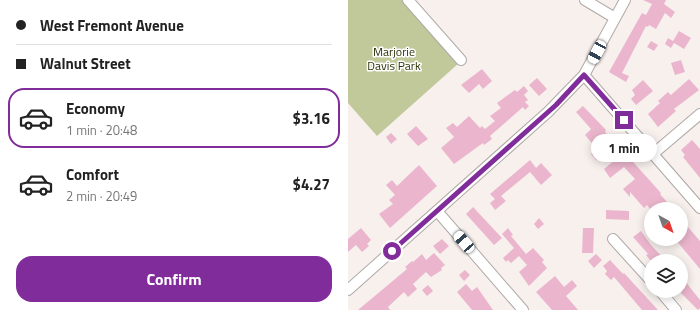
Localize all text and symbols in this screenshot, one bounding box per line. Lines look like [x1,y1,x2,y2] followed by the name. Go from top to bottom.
[40,14,184,37] text: West Fremont Avenue
[586,39,608,65] car
[367,42,421,75] park label: Marjorie Davis Park
[40,52,131,75] text: Walnut Street
[66,97,125,120] text: Economy
[18,100,54,136] icon: car
[293,107,330,130] text: $3.16
[615,111,633,129] route end
[66,120,137,140] text: 1 min · 20:48
[591,134,657,162] callout: 1 min
[608,138,640,158] text: 1 min
[66,163,119,186] text: Comfort
[18,166,54,202] icon: car
[293,173,330,196] text: $4.27
[66,186,137,206] text: 2 min · 20:49
[644,202,688,246] north arrow
[644,202,688,298] map controls
[452,229,476,255] car
[383,242,401,260] route start
[644,254,688,298] button: layers
[16,256,332,302] button: Confirm

